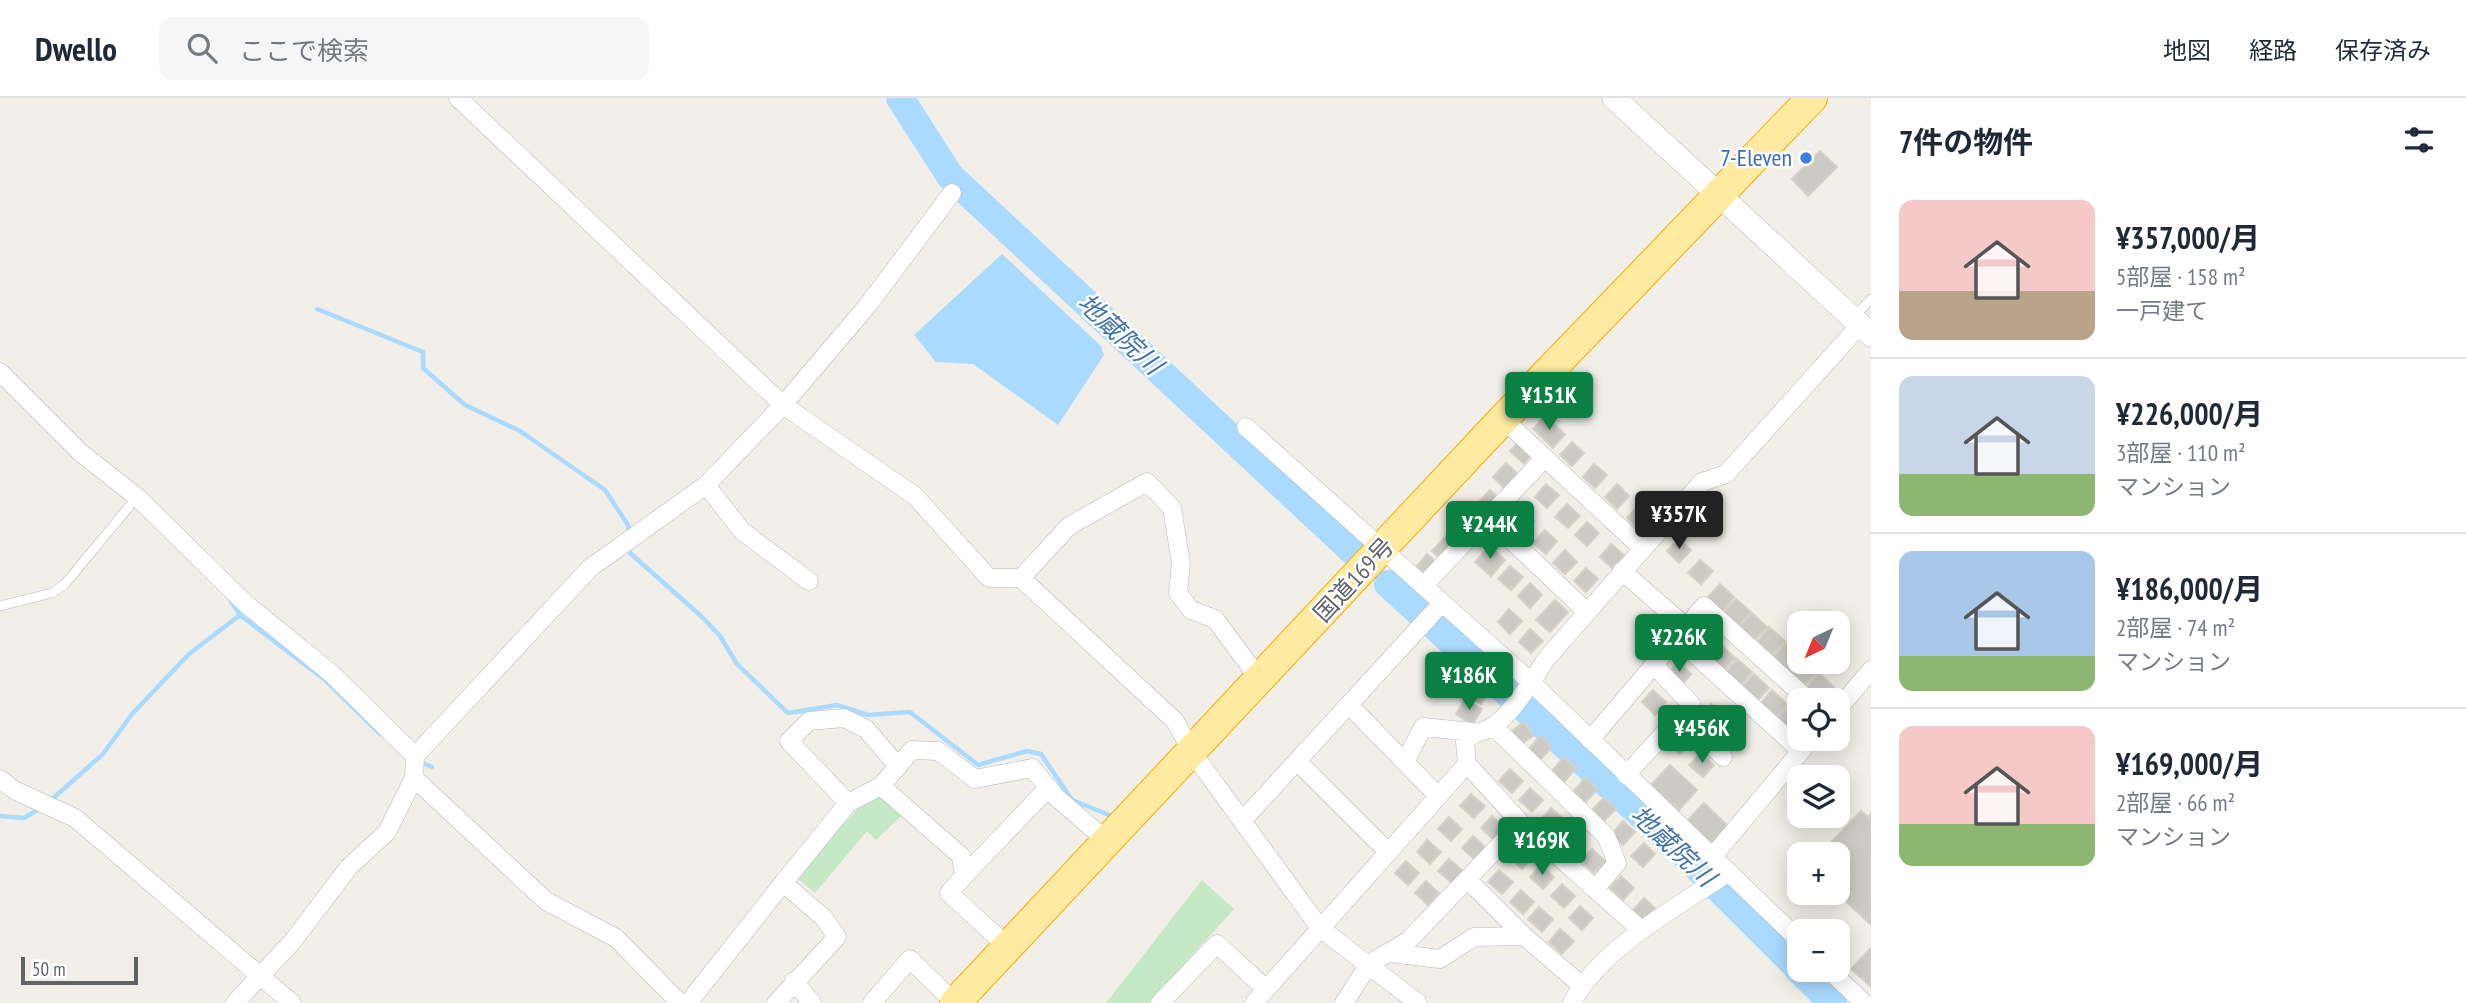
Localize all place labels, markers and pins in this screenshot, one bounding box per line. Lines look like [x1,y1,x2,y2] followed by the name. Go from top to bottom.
[1720,142,1792,173] place label: 7-Eleven
[1798,150,1814,166] marker: 7-Eleven
[1500,372,1598,432] pin: ¥151K
[1630,491,1728,551] pin: ¥357K
[1441,502,1539,561] pin: ¥244K
[1630,614,1728,674] pin: ¥226K
[1420,652,1518,712] pin: ¥186K
[1653,706,1751,765] pin: ¥456K
[1493,818,1591,877] pin: ¥169K

